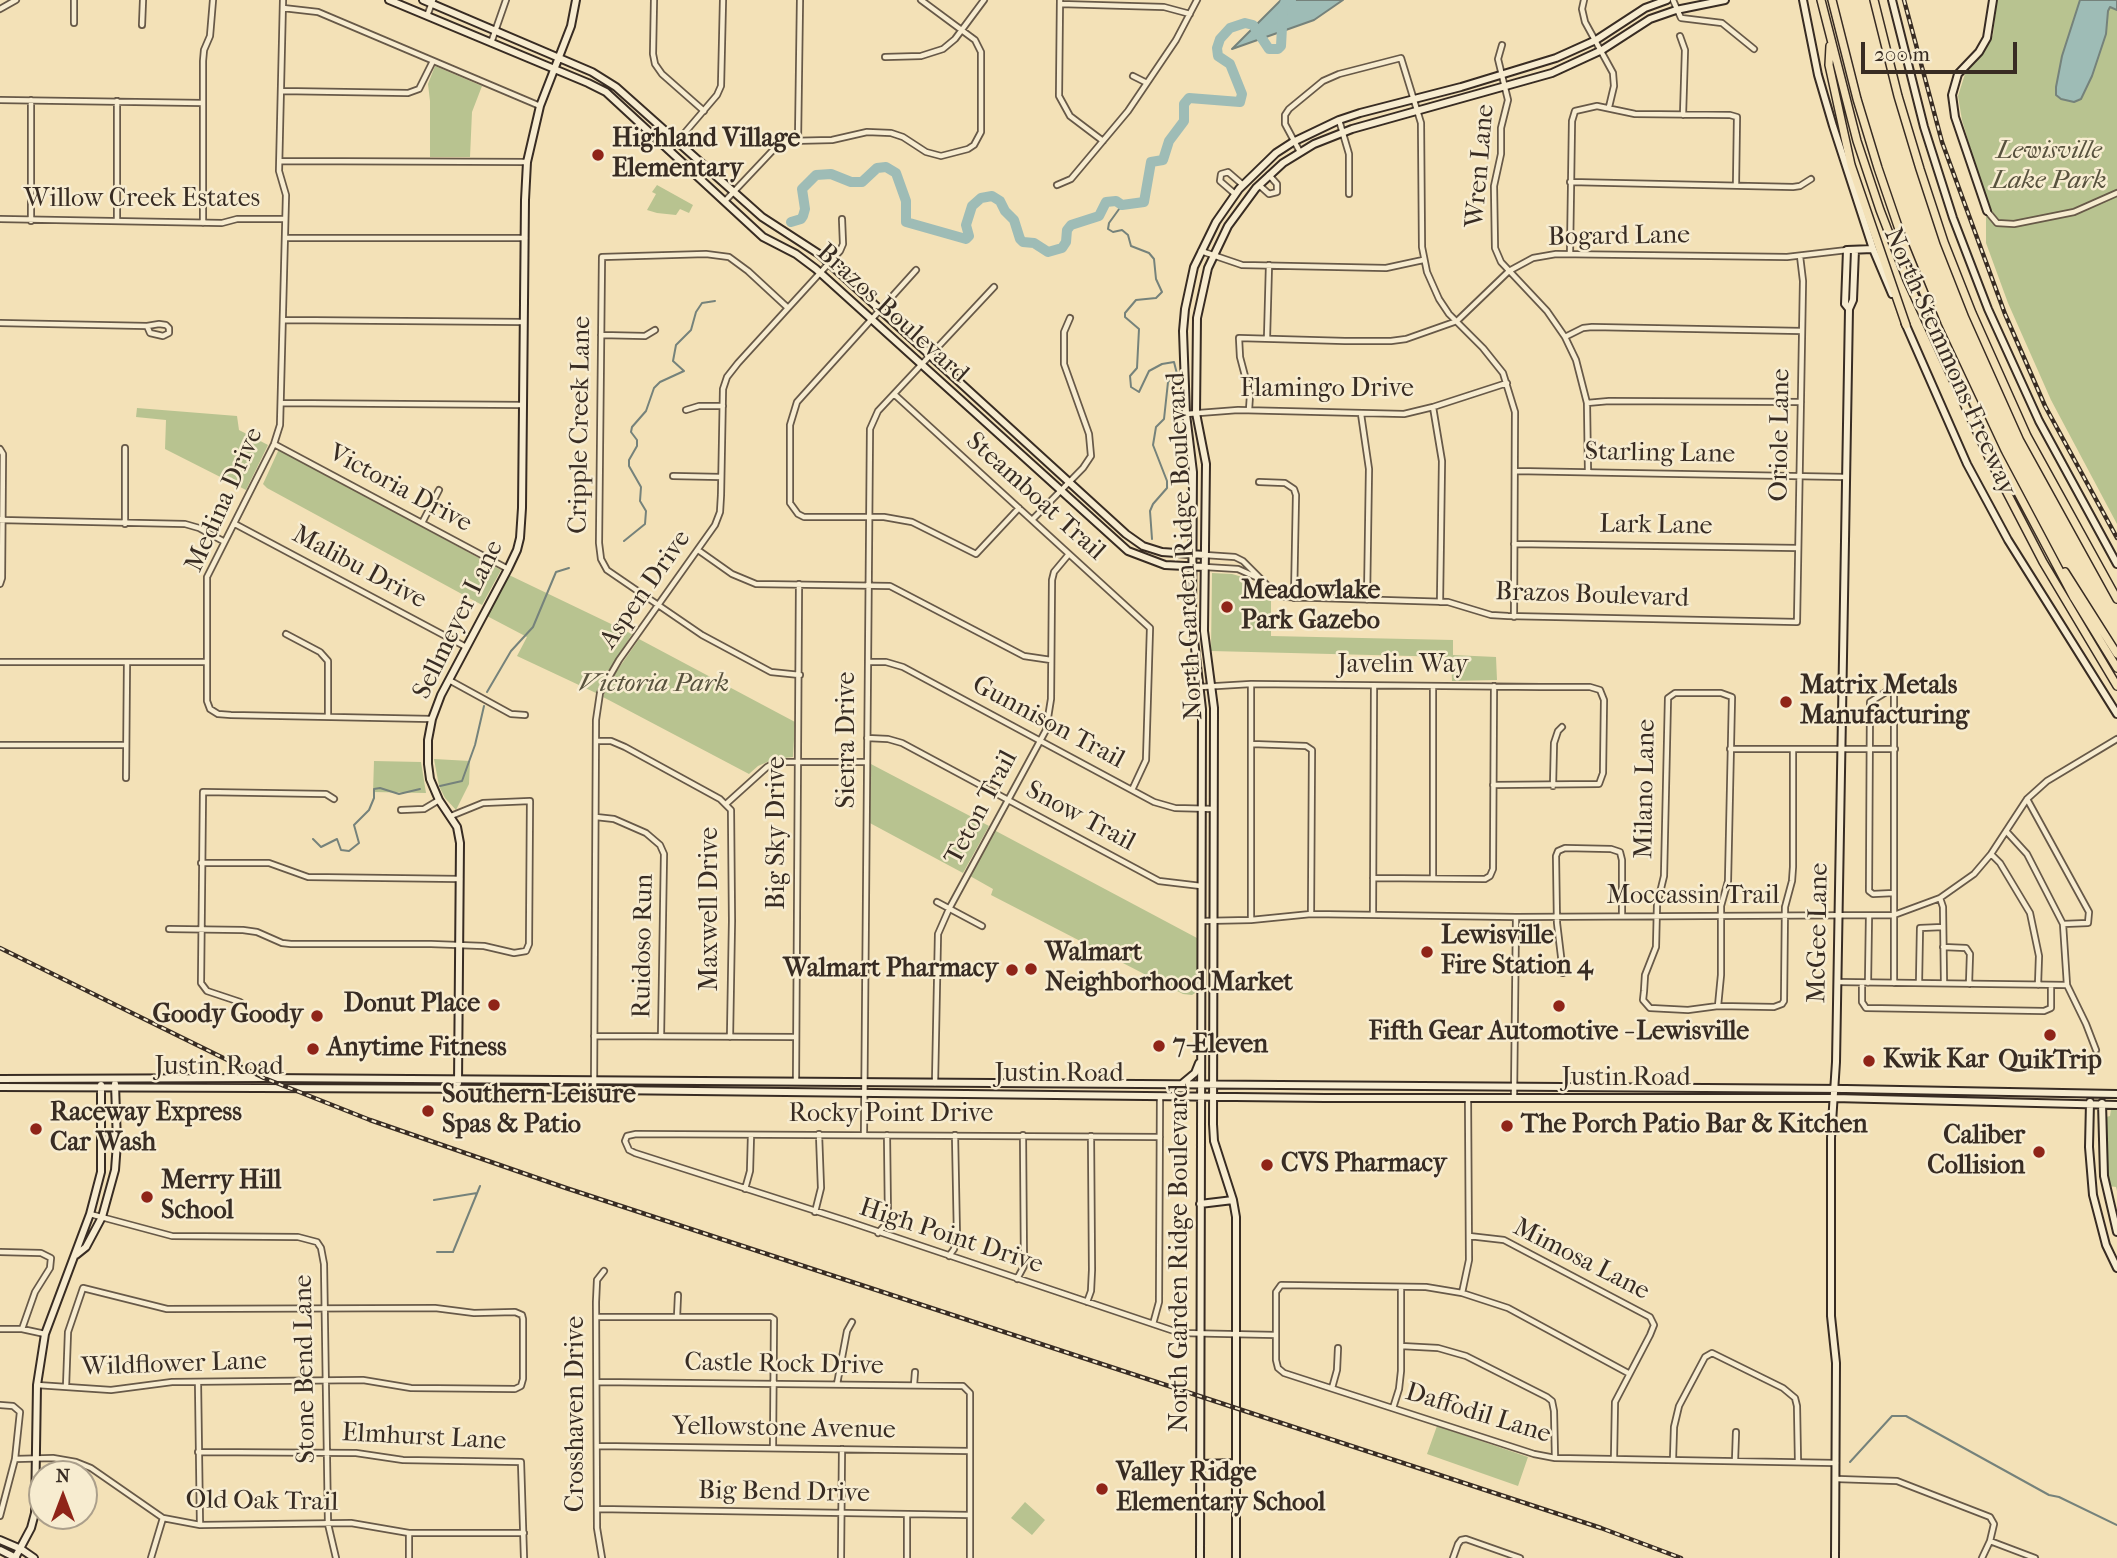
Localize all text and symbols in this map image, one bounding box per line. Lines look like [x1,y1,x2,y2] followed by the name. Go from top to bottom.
[1865,28,2021,72] scale bar
[1874,42,1930,66] text: 200 m
[1460,103,1502,229] street label: Wren Lane
[612,124,800,186] place label: Highland Village Elementary
[1991,136,2107,198] park label: Lewisville Lake Park
[590,147,606,163] marker: Highland Village Elementary
[24,184,260,216] street label: Willow Creek Estates
[1548,220,1690,254] street label: Bogard Lane
[1876,223,2022,501] street label: North Stemmons Freeway
[810,238,974,390] street label: Brazos Boulevard
[563,316,599,534] street label: Cripple Creek Lane
[1764,368,1798,502] street label: Oriole Lane
[1161,371,1211,721] street label: North Garden Ridge Boulevard
[1240,374,1414,406] street label: Flamingo Drive
[179,423,271,577] street label: Medina Drive
[959,426,1111,568] street label: Steamboat Trail
[1584,437,1736,471] street label: Starling Lane
[323,438,477,540] street label: Victoria Drive
[1599,509,1713,543] street label: Lark Lane
[286,520,432,616] street label: Malibu Drive
[594,525,698,655] street label: Aspen Drive
[407,535,511,705] street label: Sellmeyer Lane
[1241,576,1380,638] place label: Meadowlake Park Gazebo
[1495,577,1689,615] street label: Brazos Boulevard
[1219,599,1235,615] marker: Meadowlake Park Gazebo
[1338,650,1468,682] street label: Javelin Way
[579,669,729,701] park label: Victoria Park
[967,670,1129,776] street label: Gunnison Trail
[1800,671,1969,732] place label: Matrix Metals Manufacturing
[832,672,864,808] street label: Sierra Drive
[1778,694,1794,710] marker: Matrix Metals Manufacturing
[1629,719,1663,859] street label: Milano Lane
[939,746,1025,870] street label: Teton Trail
[762,756,794,910] street label: Big Sky Drive
[1020,775,1140,859] street label: Snow Trail
[695,827,727,991] street label: Maxwell Drive
[1802,863,1836,1003] street label: McGee Lane
[627,873,661,1019] street label: Ruidoso Run
[1607,881,1779,913] street label: Moccassin Trail
[1441,921,1592,982] place label: Lewisville Fire Station 4
[1045,938,1293,1000] place label: Walmart Neighborhood Market
[1419,944,1435,960] marker: Lewisville Fire Station 4
[783,954,998,986] place label: Walmart Pharmacy
[1023,961,1039,977] marker: Walmart Neighborhood Market
[1004,962,1020,978] marker: Walmart Pharmacy
[344,989,480,1021] place label: Donut Place
[486,997,502,1013] marker: Donut Place
[1551,998,1567,1014] marker: Fifth Gear Automotive - Lewisville
[153,1000,303,1032] place label: Goody Goody
[309,1008,325,1024] marker: Goody Goody
[1369,1017,1749,1049] place label: Fifth Gear Automotive - Lewisville
[2042,1027,2058,1043] marker: QuikTrip
[1173,1030,1268,1062] place label: 7-Eleven
[327,1033,507,1065] place label: Anytime Fitness
[1151,1038,1167,1054] marker: 7-Eleven
[305,1041,321,1057] marker: Anytime Fitness
[1883,1045,1989,1077] place label: Kwik Kar
[1998,1046,2102,1078] place label: QuikTrip
[154,1052,284,1084] street label: Justin Road
[1861,1053,1877,1069] marker: Kwik Kar
[994,1059,1124,1091] street label: Justin Road
[1561,1063,1691,1095] street label: Justin Road
[442,1080,636,1142] place label: Southern Leisure Spas & Patio
[1165,1084,1197,1432] street label: North Garden Ridge Boulevard
[50,1098,242,1160] place label: Raceway Express Car Wash
[789,1099,993,1131] street label: Rocky Point Drive
[420,1103,436,1119] marker: Southern Leisure Spas & Patio
[1521,1110,1868,1142] place label: The Porch Patio Bar & Kitchen
[1499,1118,1515,1134] marker: The Porch Patio Bar & Kitchen
[28,1121,44,1137] marker: Raceway Express Car Wash
[1927,1121,2025,1182] place label: Caliber Collision
[2031,1144,2047,1160] marker: Caliber Collision
[1281,1149,1447,1181] place label: CVS Pharmacy
[1259,1157,1275,1173] marker: CVS Pharmacy
[161,1166,282,1228] place label: Merry Hill School
[139,1189,155,1205] marker: Merry Hill School
[855,1193,1047,1281] street label: High Point Drive
[1508,1212,1654,1308] street label: Mimosa Lane
[289,1274,323,1464] street label: Stone Bend Lane
[561,1316,593,1512] street label: Crosshaven Drive
[81,1346,267,1384] street label: Wildflower Lane
[684,1348,884,1382] street label: Castle Rock Drive
[1401,1377,1555,1451] street label: Daffodil Lane
[672,1411,896,1447] street label: Yellowstone Avenue
[341,1418,507,1458] street label: Elmhurst Lane
[1116,1458,1325,1520] place label: Valley Ridge Elementary School
[28,1460,98,1530] north arrow
[56,1465,70,1487] text: N
[698,1476,870,1510] street label: Big Bend Drive
[1094,1481,1110,1497] marker: Valley Ridge Elementary School
[185,1485,339,1519] street label: Old Oak Trail

